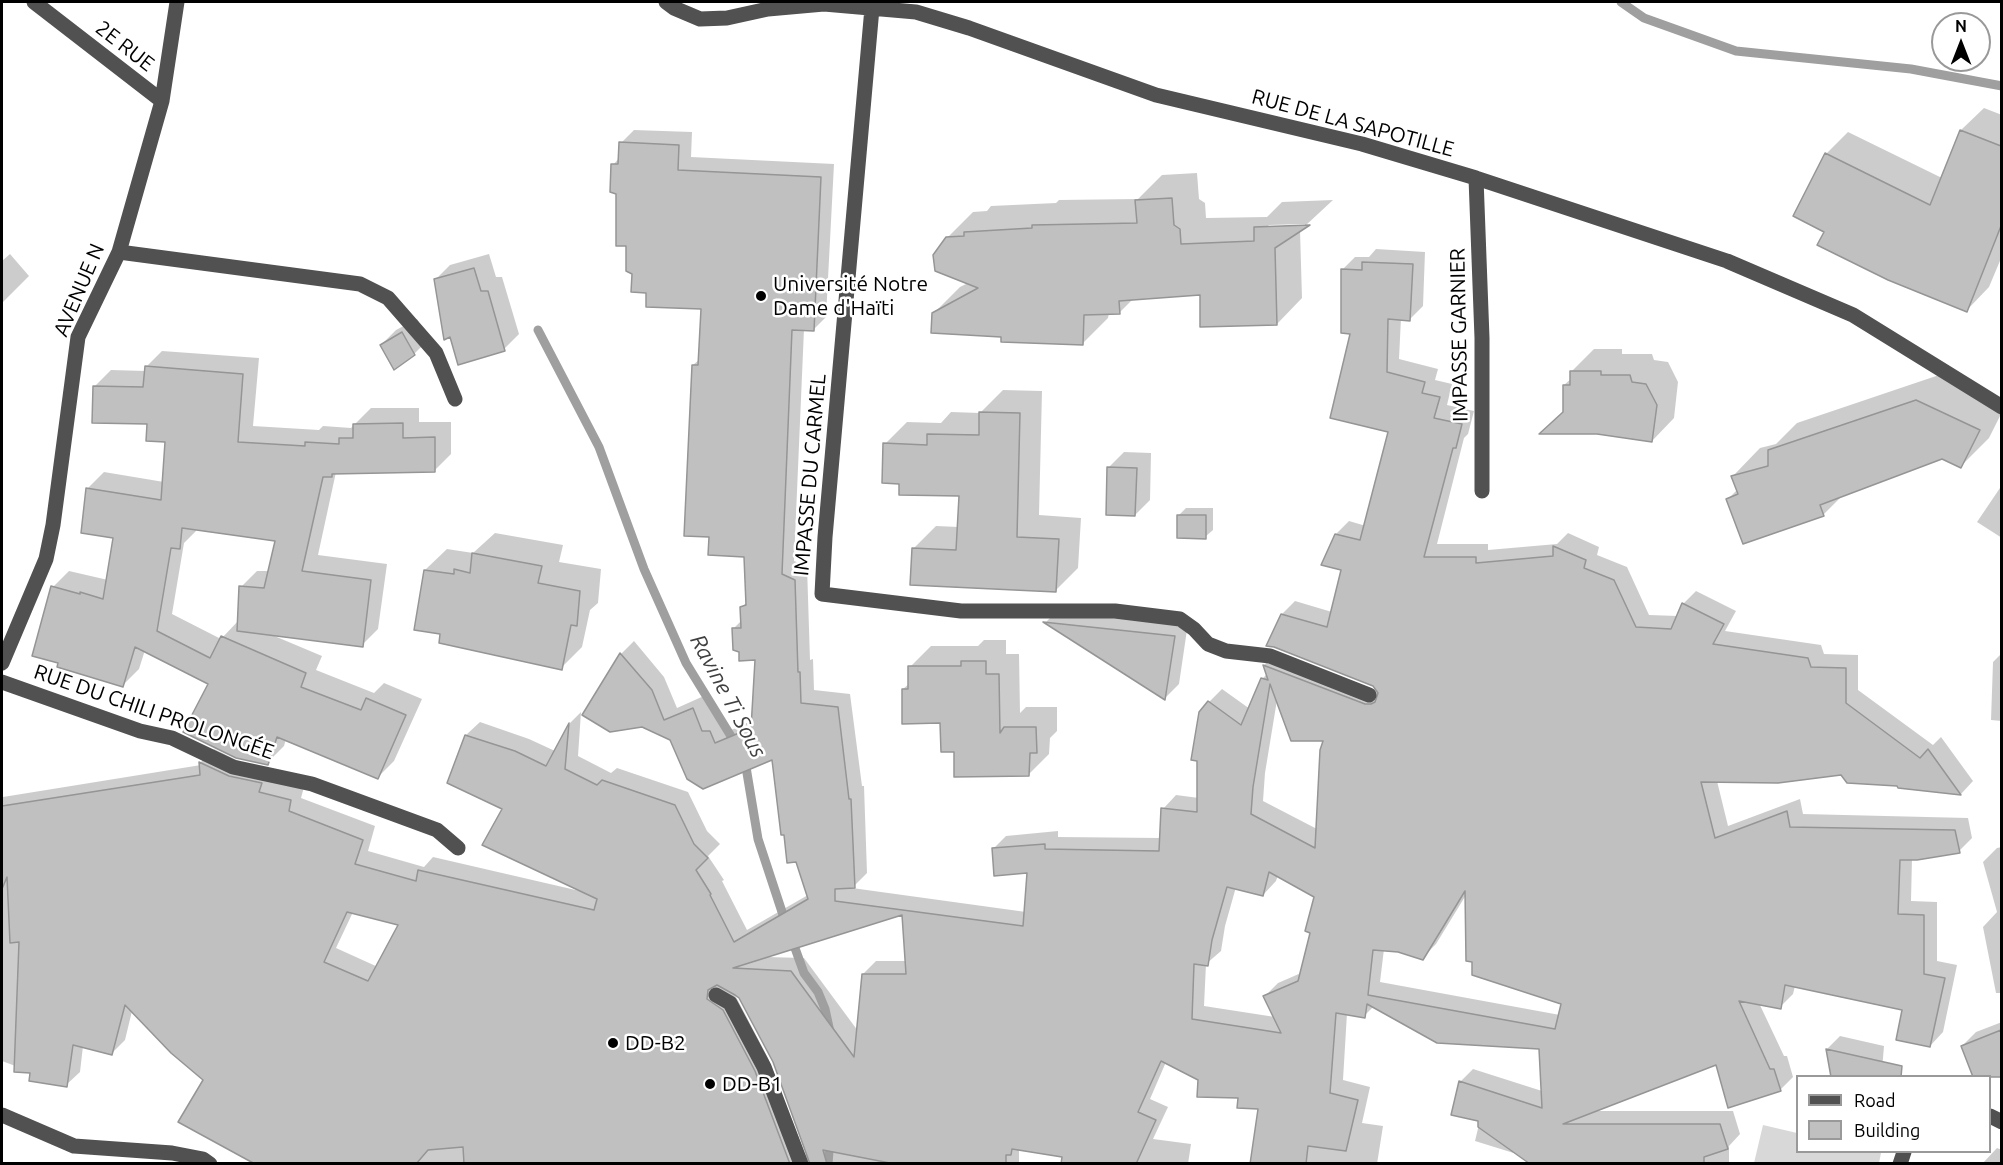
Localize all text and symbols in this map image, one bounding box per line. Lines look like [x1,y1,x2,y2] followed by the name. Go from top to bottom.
[1931,12,1991,72] north arrow
[91,15,159,77] street label: 2E RUE
[1955,17,1967,35] text: N
[1249,84,1457,162] street label: RUE DE LA SAPOTILLE
[48,240,110,340] street label: AVENUE N
[1445,248,1473,422] street label: IMPASSE GARNIER
[773,271,928,321] place label: Université Notre Dame d'Haïti
[754,289,768,303] marker: Université Notre Dame d'Haïti
[789,373,831,577] street label: IMPASSE DU CARMEL
[684,630,772,762] water label: Ravine Ti Sous
[31,659,277,765] street label: RUE DU CHILI PROLONGÉE
[625,1030,686,1056] place label: DD-B2
[606,1036,620,1050] marker: DD-B2
[722,1071,783,1097] place label: DD-B1
[1796,1075,1991,1153] legend
[703,1077,717,1091] marker: DD-B1
[1854,1090,1896,1110] text: Road
[1854,1120,1920,1140] text: Building

